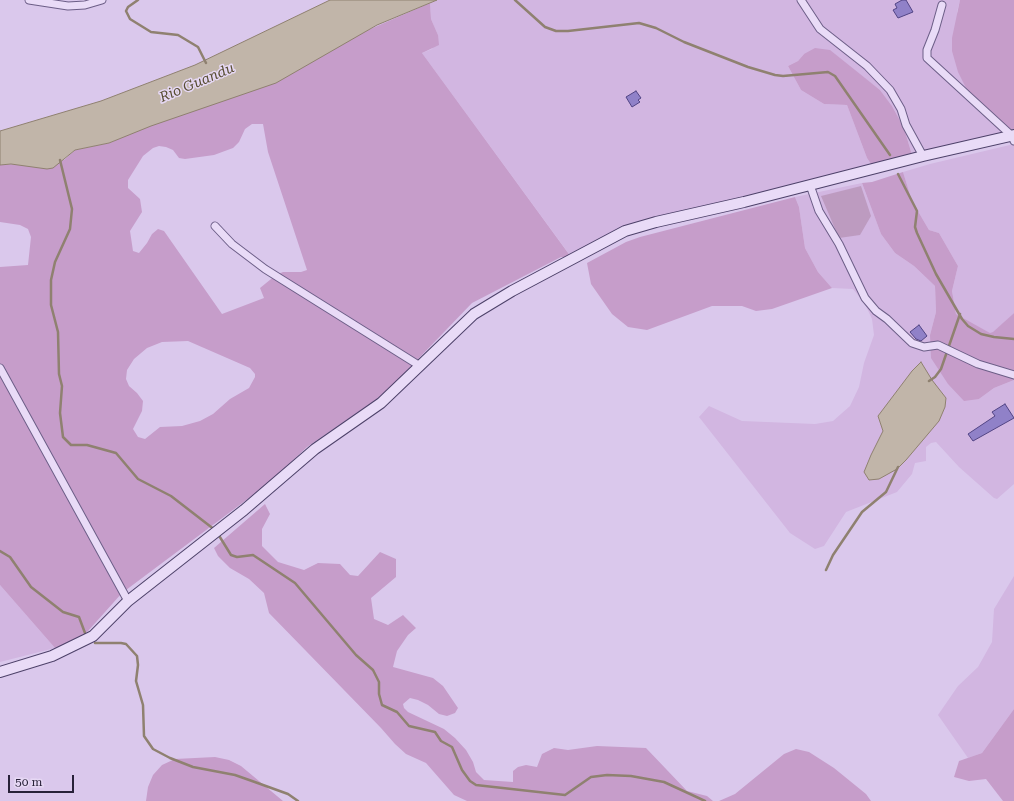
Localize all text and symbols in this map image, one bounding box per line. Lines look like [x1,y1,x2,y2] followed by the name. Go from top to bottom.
[157,60,237,106] water label: Rio Guandu
[10,767,76,793] scale bar
[15,775,42,789] text: 50 m

